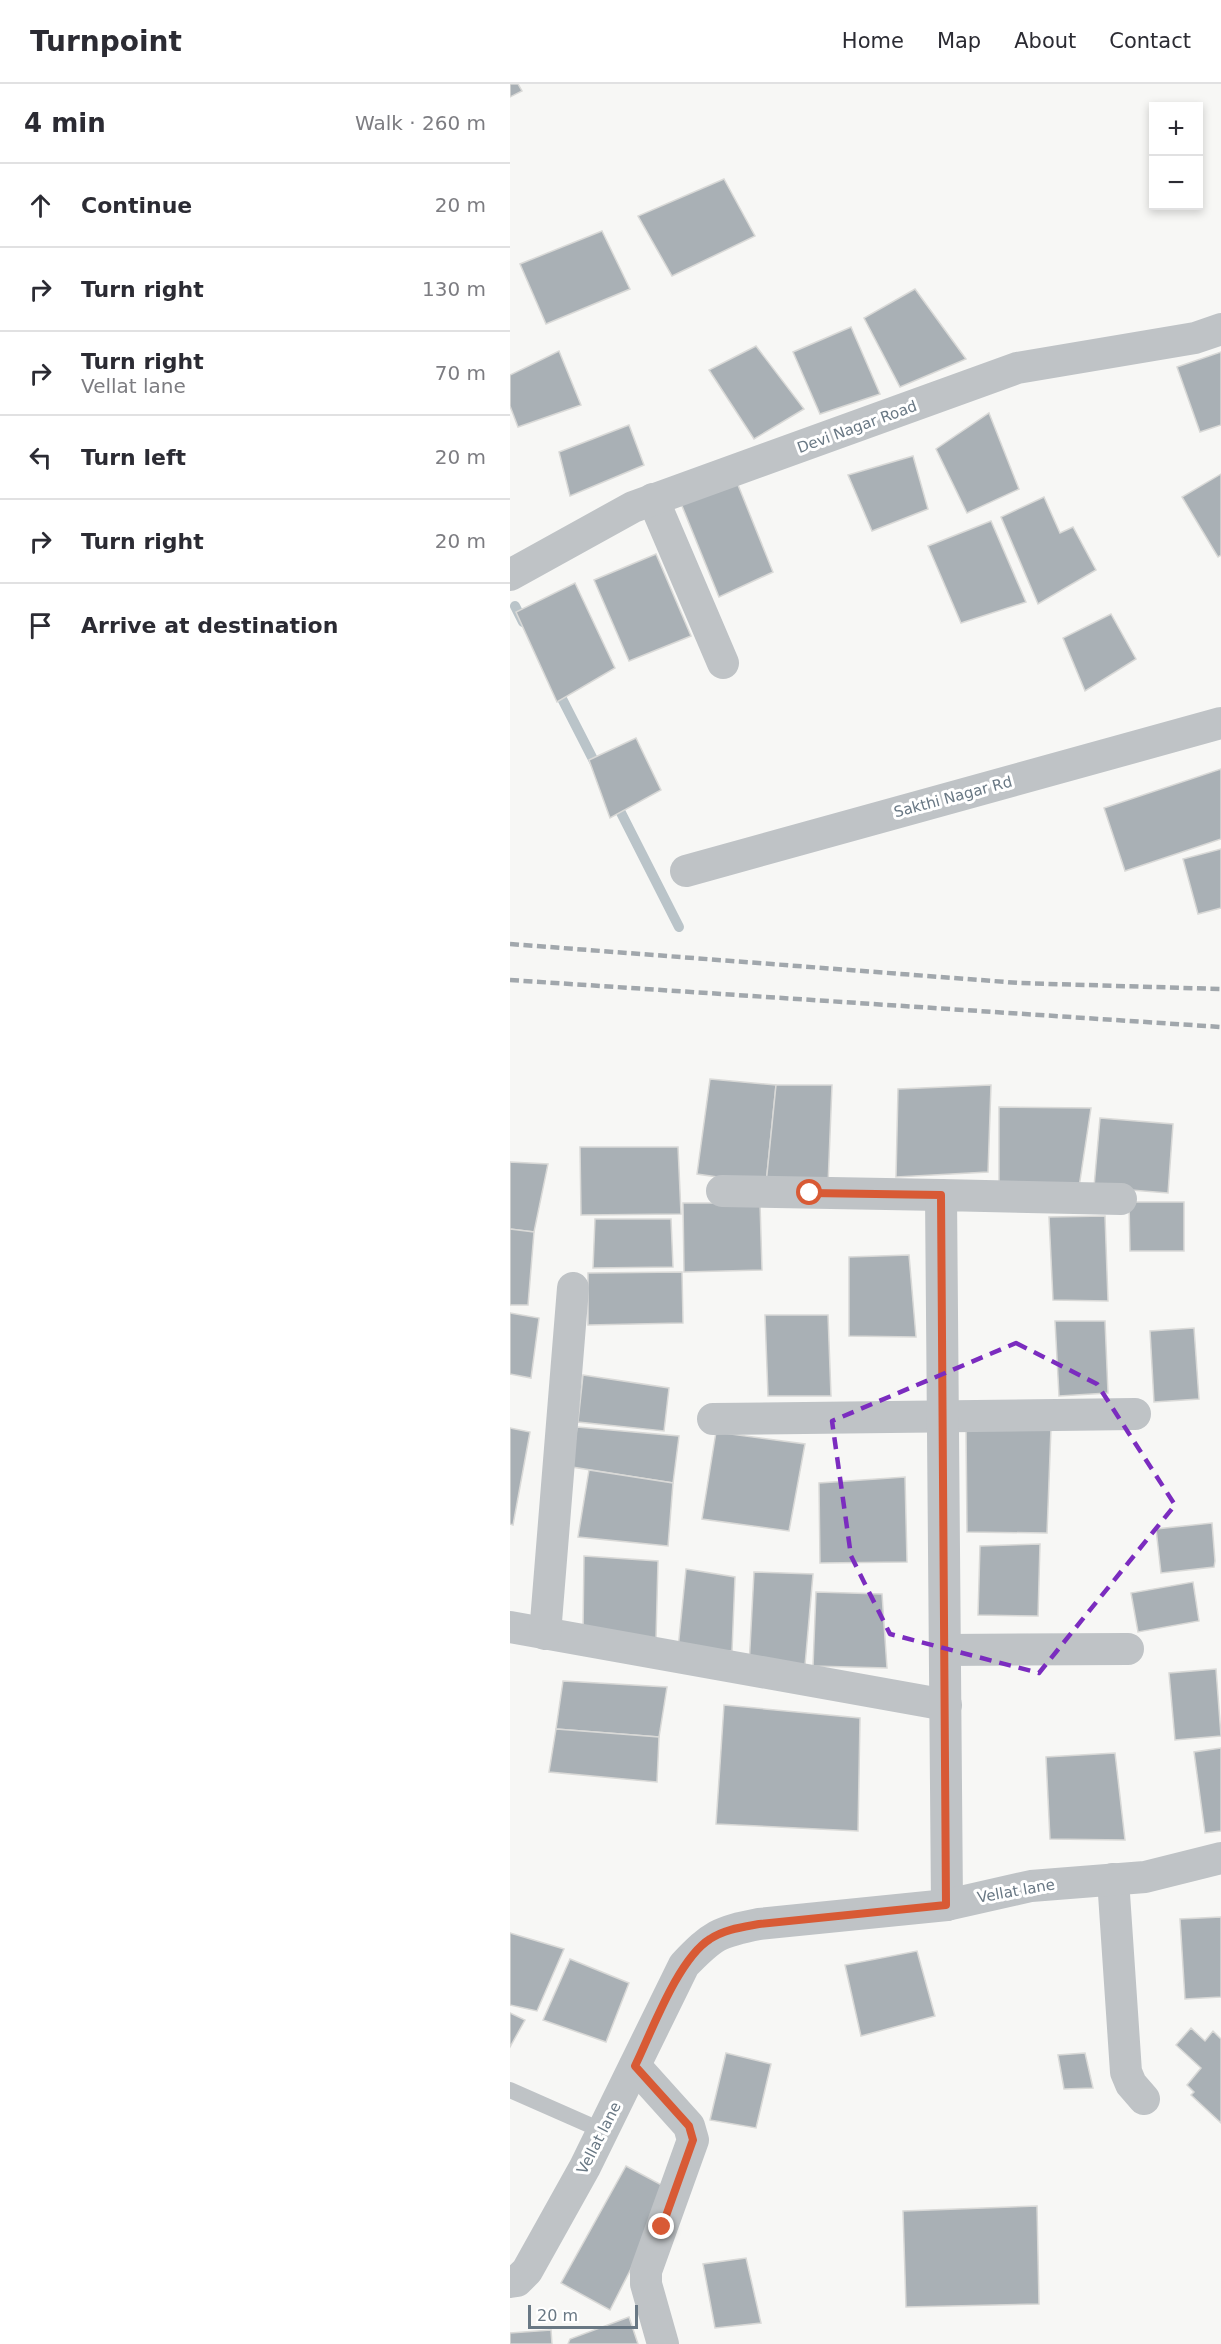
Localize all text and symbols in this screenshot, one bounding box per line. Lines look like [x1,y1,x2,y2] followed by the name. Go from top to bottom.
[30,25,182,58] text: Turnpoint
[842,29,904,53] text: Home
[937,29,981,53] text: Map
[1014,29,1076,53] text: About
[1109,29,1191,53] text: Contact
[1149,102,1203,210] map controls
[1149,102,1203,156] button: +
[24,108,106,138] text: 4 min
[355,111,486,135] text: Walk · 260 m
[1149,156,1203,210] button: −
[24,189,57,222] icon: ahead
[81,193,192,218] text: Continue
[435,193,486,217] text: 20 m
[24,273,57,306] icon: right
[81,277,204,302] text: Turn right
[422,277,486,301] text: 130 m
[81,349,204,374] text: Turn right
[24,357,57,390] icon: right
[435,361,486,385] text: 70 m
[81,374,186,398] text: Vellat lane
[795,397,919,457] street label: Devi Nagar Road
[24,441,57,474] icon: left
[81,445,186,470] text: Turn left
[435,445,486,469] text: 20 m
[24,525,57,558] icon: right
[81,529,204,554] text: Turn right
[435,529,486,553] text: 20 m
[24,609,57,642] icon: arrive
[81,613,338,638] text: Arrive at destination
[892,773,1014,821] street label: Sakthi Nagar Rd
[796,1179,822,1205] route start
[976,1875,1056,1907] street label: Vellat lane
[573,2099,625,2177] street label: Vellat lane
[648,2213,674,2239] route end
[528,2302,638,2330] scale bar
[537,2306,578,2325] text: 20 m

